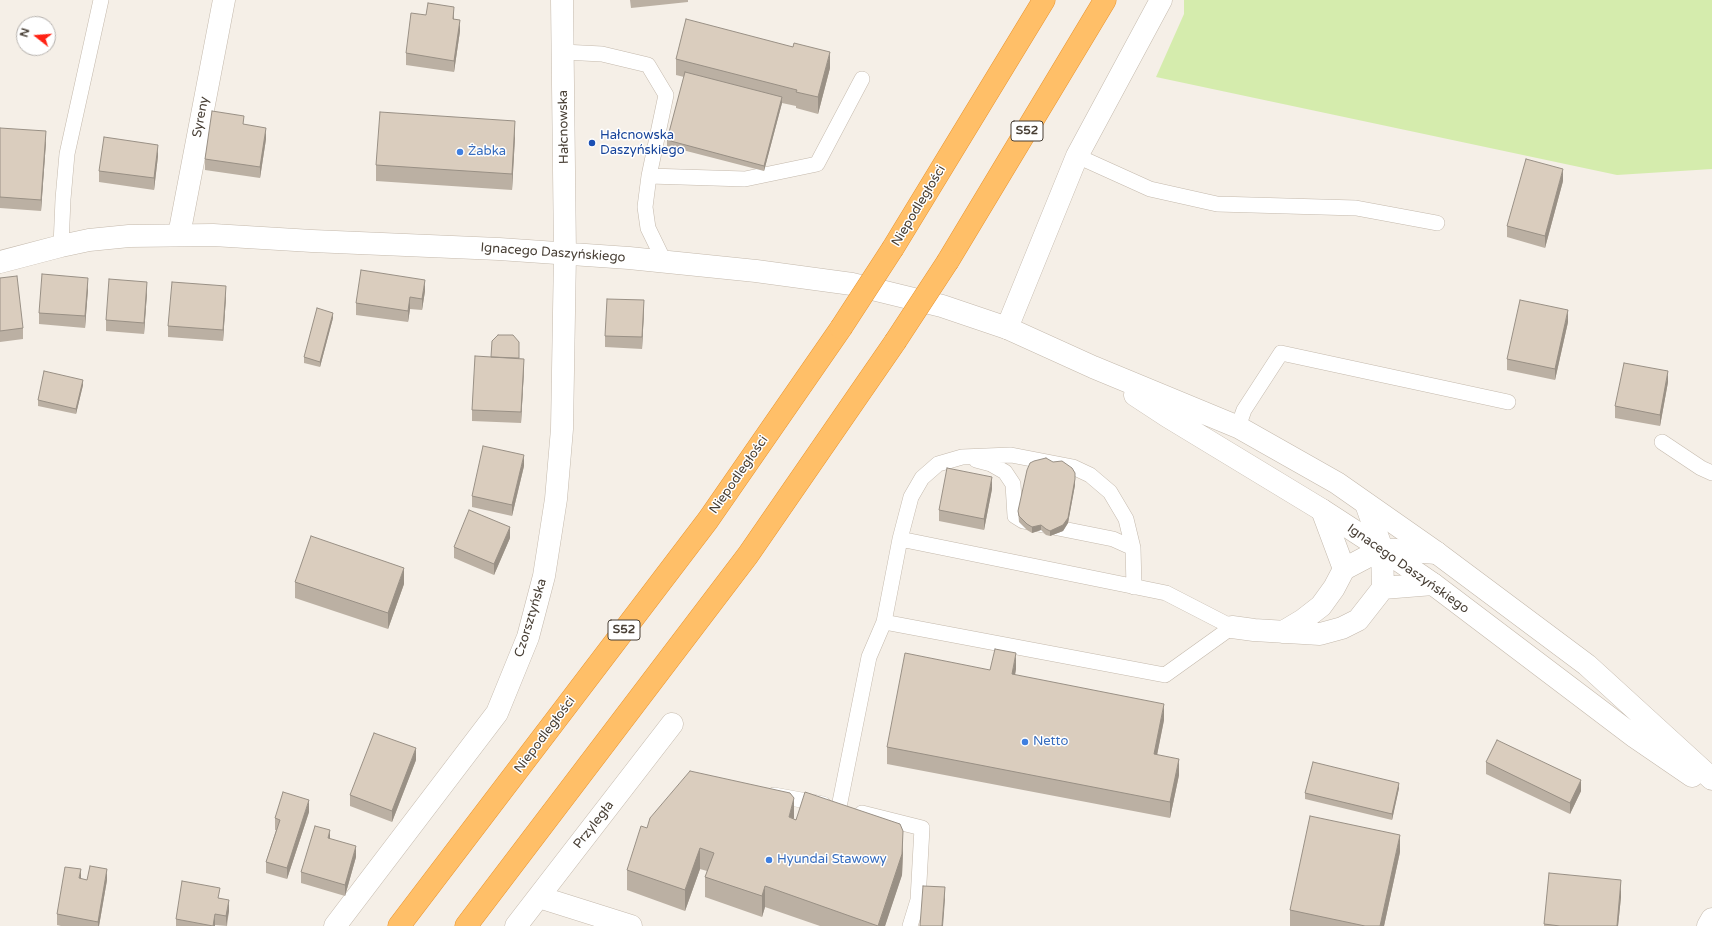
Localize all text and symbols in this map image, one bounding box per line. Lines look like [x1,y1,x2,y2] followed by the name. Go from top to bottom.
[16,16,56,56] north arrow
[17,27,33,39] text: N
[556,90,572,164] street label: Hałcnowska
[189,95,213,139] street label: Syreny
[1011,121,1043,141] road number: S52
[600,128,685,159] place label: Hałcnowska Daszyńskiego
[587,138,597,148] marker: Hałcnowska Daszyńskiego
[468,144,506,160] place label: Żabka
[455,147,465,157] marker: Żabka
[889,163,949,249] street label: Niepodległości
[480,240,626,266] street label: Ignacego Daszyńskiego
[706,433,772,517] street label: Niepodległości
[1344,521,1472,617] street label: Ignacego Daszyńskiego
[512,577,550,659] street label: Czorsztyńska
[608,620,640,640] road number: S52
[511,694,579,776] street label: Niepodległości
[1033,734,1068,750] place label: Netto
[1020,737,1030,747] marker: Netto
[570,798,618,852] street label: Przyległa
[777,852,887,868] place label: Hyundai Stawowy
[764,855,774,865] marker: Hyundai Stawowy

